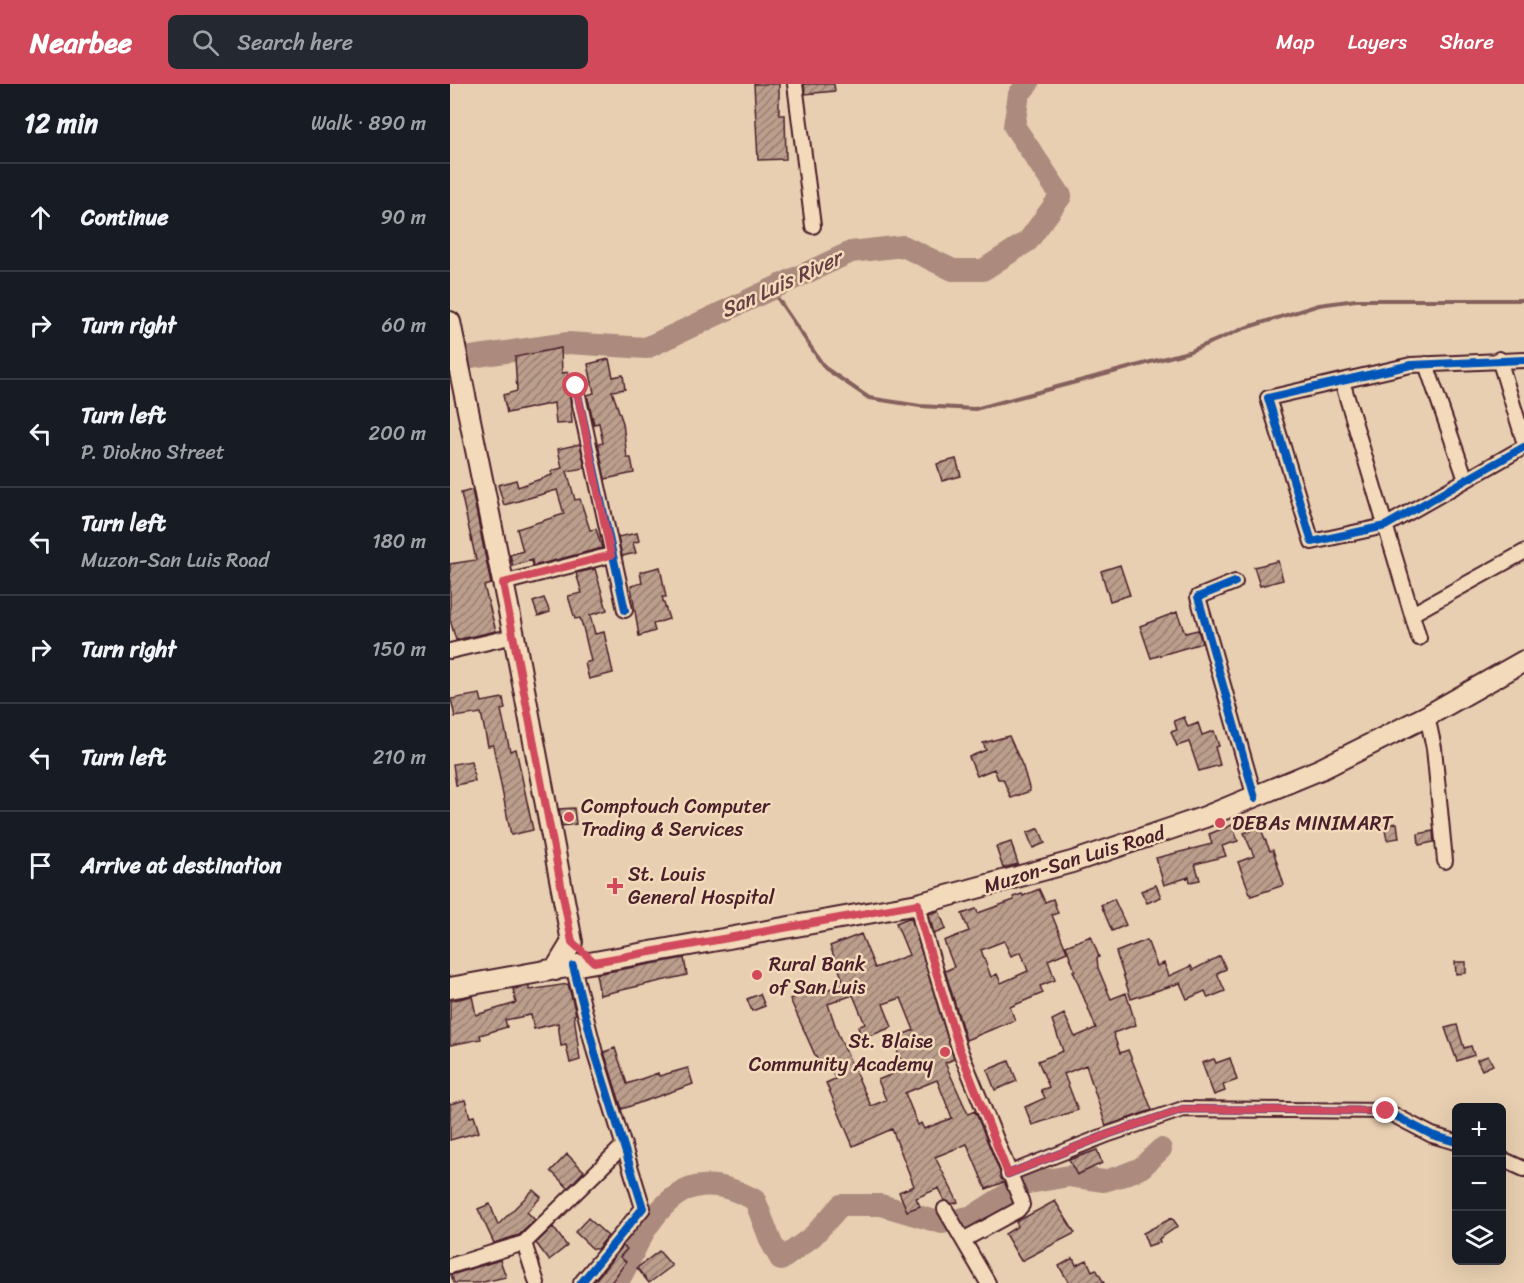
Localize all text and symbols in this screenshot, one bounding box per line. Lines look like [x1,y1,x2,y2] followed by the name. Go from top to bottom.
[168,15,588,69] search box
[30,18,132,67] text: Nearbee
[237,23,353,62] text: Search here
[1276,23,1315,61] text: Map
[1348,23,1407,61] text: Layers
[1440,23,1494,61] text: Share
[189,26,222,59] icon: search
[24,100,98,146] text: 12 min
[311,106,426,141] text: Walk · 890 m
[81,198,169,237] text: Continue
[381,200,426,235] text: 90 m
[24,201,57,234] icon: ahead
[714,237,852,329] water label: San Luis River
[81,306,176,345] text: Turn right
[381,308,426,343] text: 60 m
[24,309,57,342] icon: right
[562,372,588,398] route start
[81,396,166,435] text: Turn left
[369,416,426,451] text: 200 m
[24,417,57,450] icon: left
[81,435,225,470] text: P. Diokno Street
[81,504,166,543] text: Turn left
[372,524,426,559] text: 180 m
[24,525,57,558] icon: left
[81,543,269,578] text: Muzon-San Luis Road
[81,630,176,669] text: Turn right
[372,632,426,667] text: 150 m
[24,633,57,666] icon: right
[81,738,166,777] text: Turn left
[373,740,426,775] text: 210 m
[24,741,57,774] icon: left
[581,789,771,847] place label: Comptouch Computer Trading & Services
[1232,806,1394,841] place label: DEBAs MINIMART
[562,810,576,824] marker: Comptouch Computer Trading & Services
[979,815,1171,904] street label: Muzon-San Luis Road
[1213,816,1227,830] marker: DEBAs MINIMART
[81,846,282,885] text: Arrive at destination
[24,849,57,882] icon: arrive
[628,857,776,915] place label: St. Louis General Hospital
[606,877,624,895] marker: St. Louis General Hospital
[769,947,866,1005] place label: Rural Bank of San Luis
[750,968,764,982] marker: Rural Bank of San Luis
[749,1024,934,1082] place label: St. Blaise Community Academy
[938,1045,952,1059] marker: St. Blaise Community Academy
[1372,1097,1398,1123] route end
[1452,1103,1506,1265] map controls
[1452,1103,1506,1157] button: +
[1452,1157,1506,1211] button: −
[1452,1211,1506,1265] button: layers

